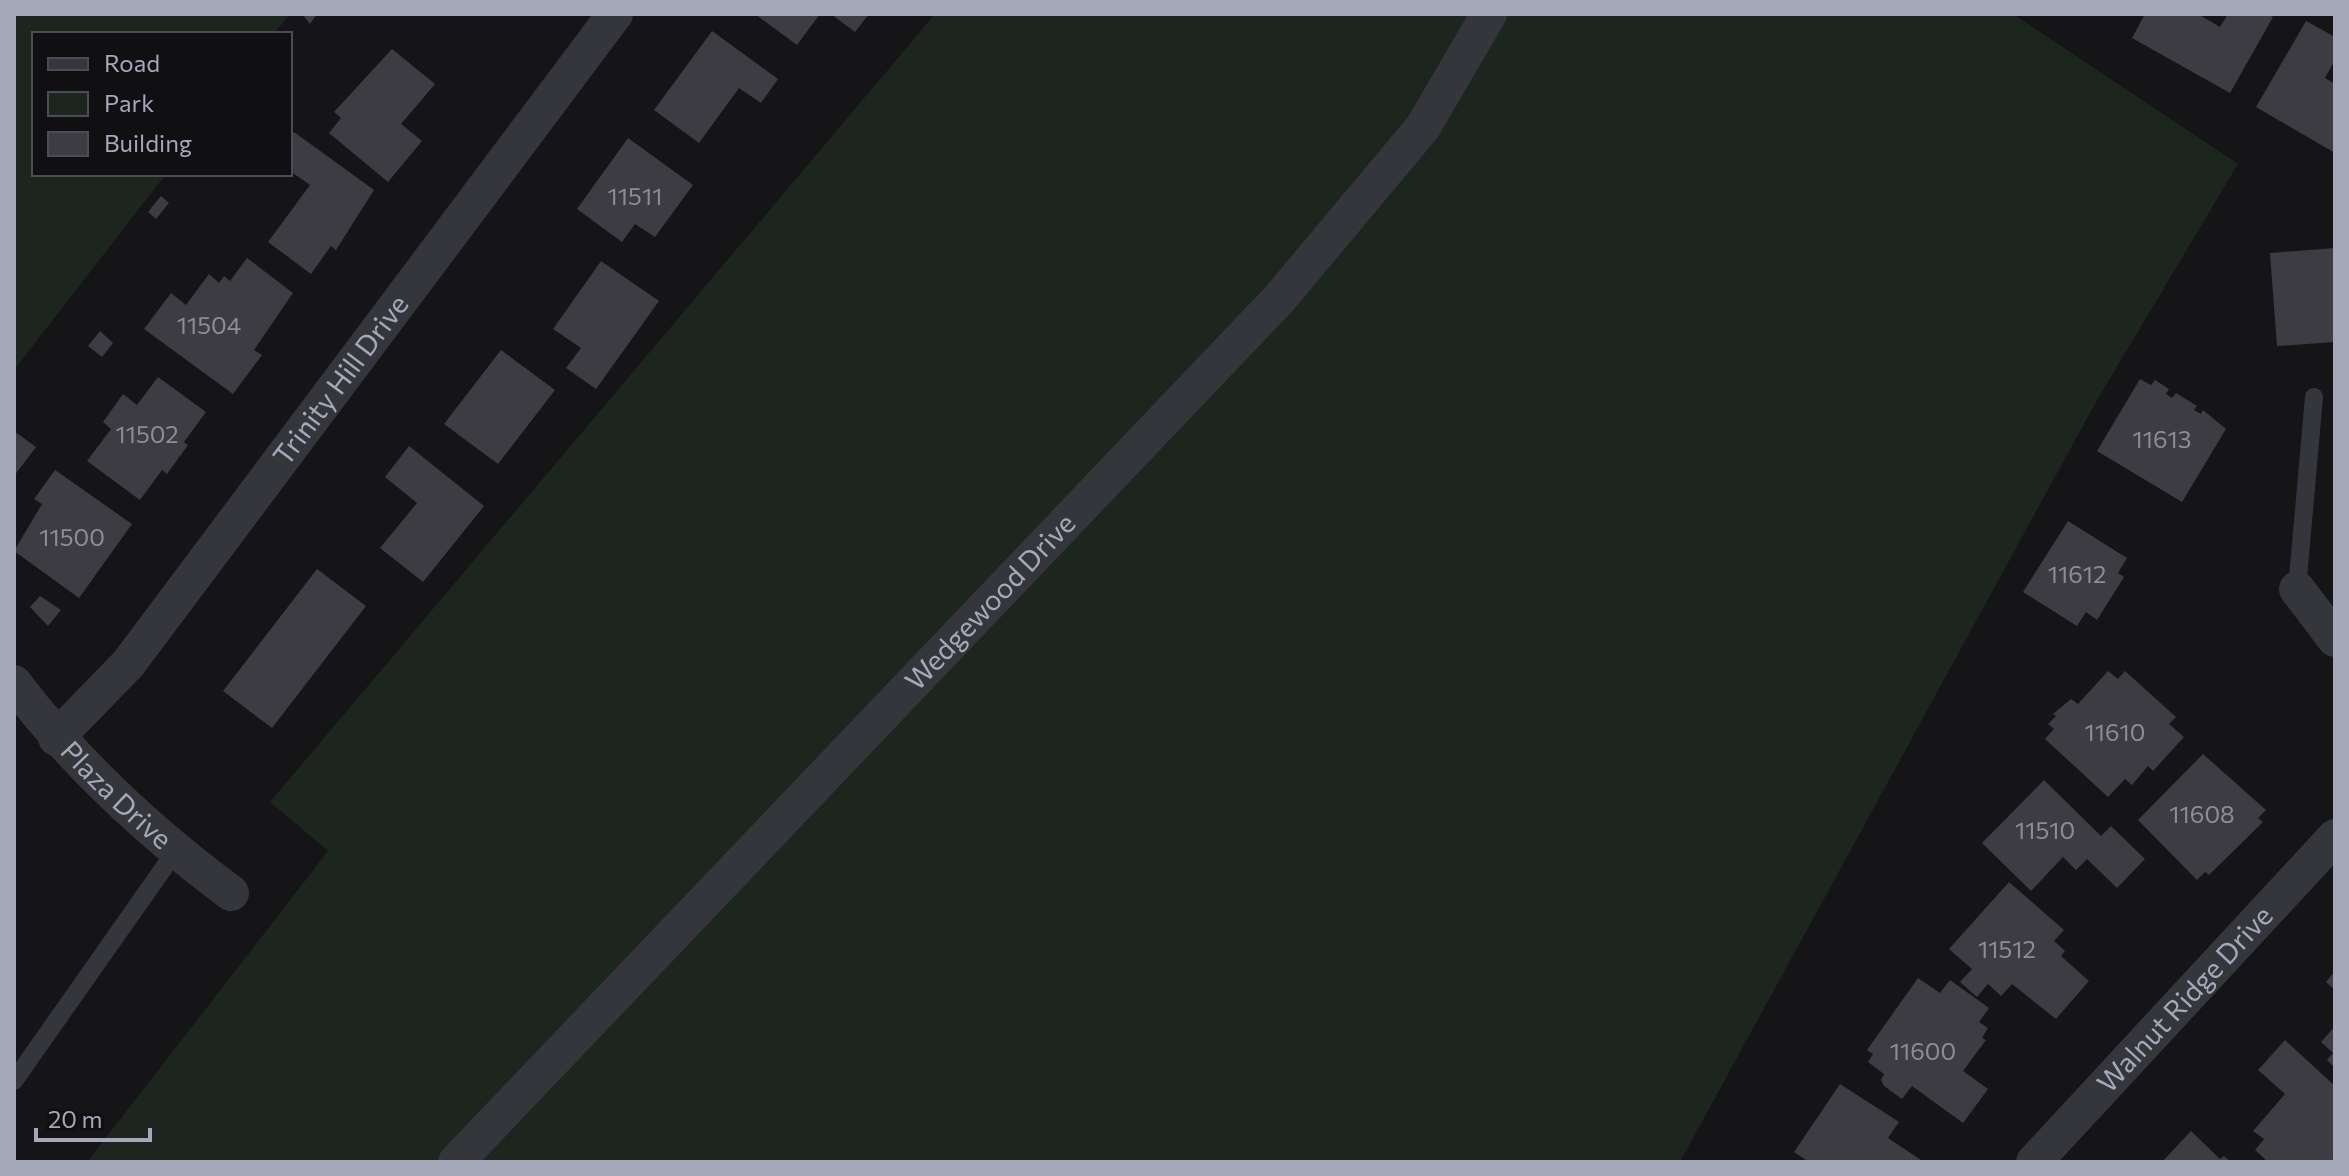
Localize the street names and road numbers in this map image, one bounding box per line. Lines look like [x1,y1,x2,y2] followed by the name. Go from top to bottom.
[265,288,415,471] street label: Trinity Hill Drive
[897,506,1082,697] street label: Wedgewood Drive
[54,734,179,855] street label: Plaza Drive
[2089,898,2279,1099] street label: Walnut Ridge Drive

